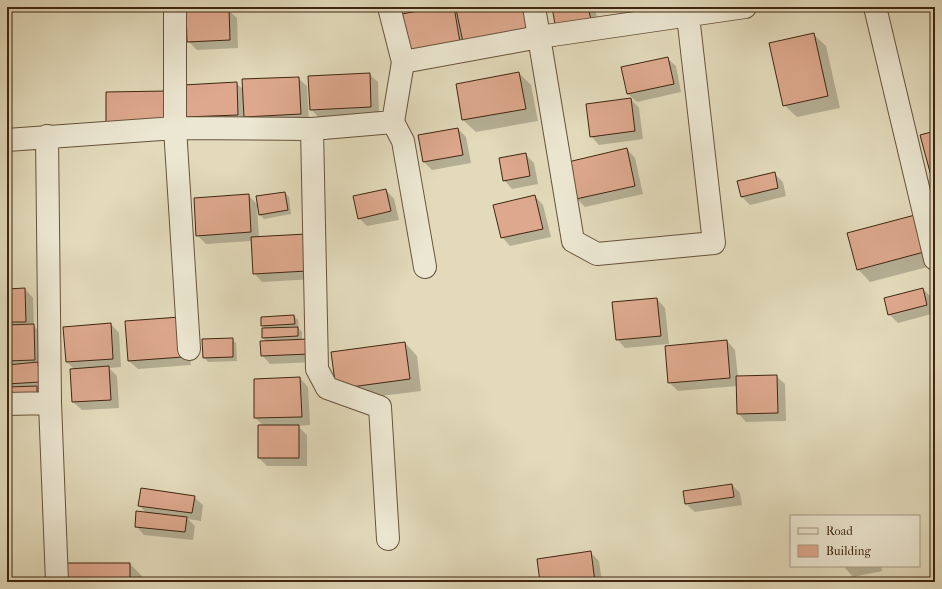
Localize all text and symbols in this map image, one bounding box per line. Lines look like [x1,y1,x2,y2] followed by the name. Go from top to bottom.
[790,515,920,567] legend
[826,524,853,538] text: Road
[826,544,871,558] text: Building

